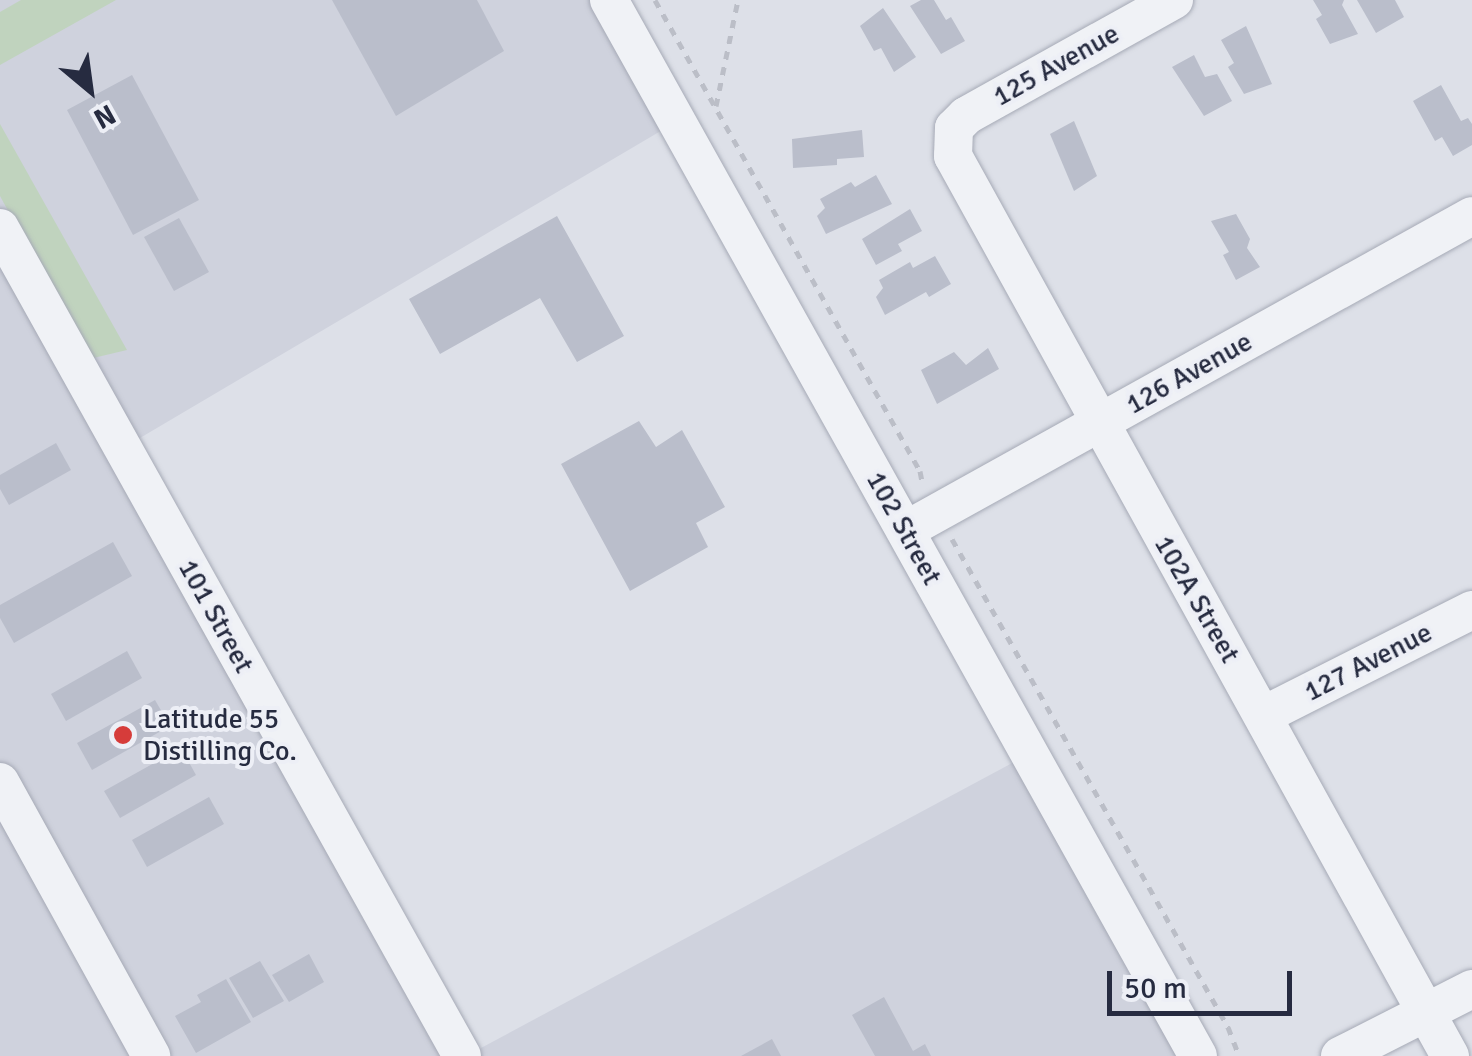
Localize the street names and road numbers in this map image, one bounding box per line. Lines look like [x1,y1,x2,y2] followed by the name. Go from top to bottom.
[987,17,1125,113] street label: 125 Avenue
[1120,325,1258,421] street label: 126 Avenue
[859,465,949,591] street label: 102 Street
[1147,529,1247,669] street label: 102A Street
[171,553,261,679] street label: 101 Street
[1298,615,1438,709] street label: 127 Avenue

